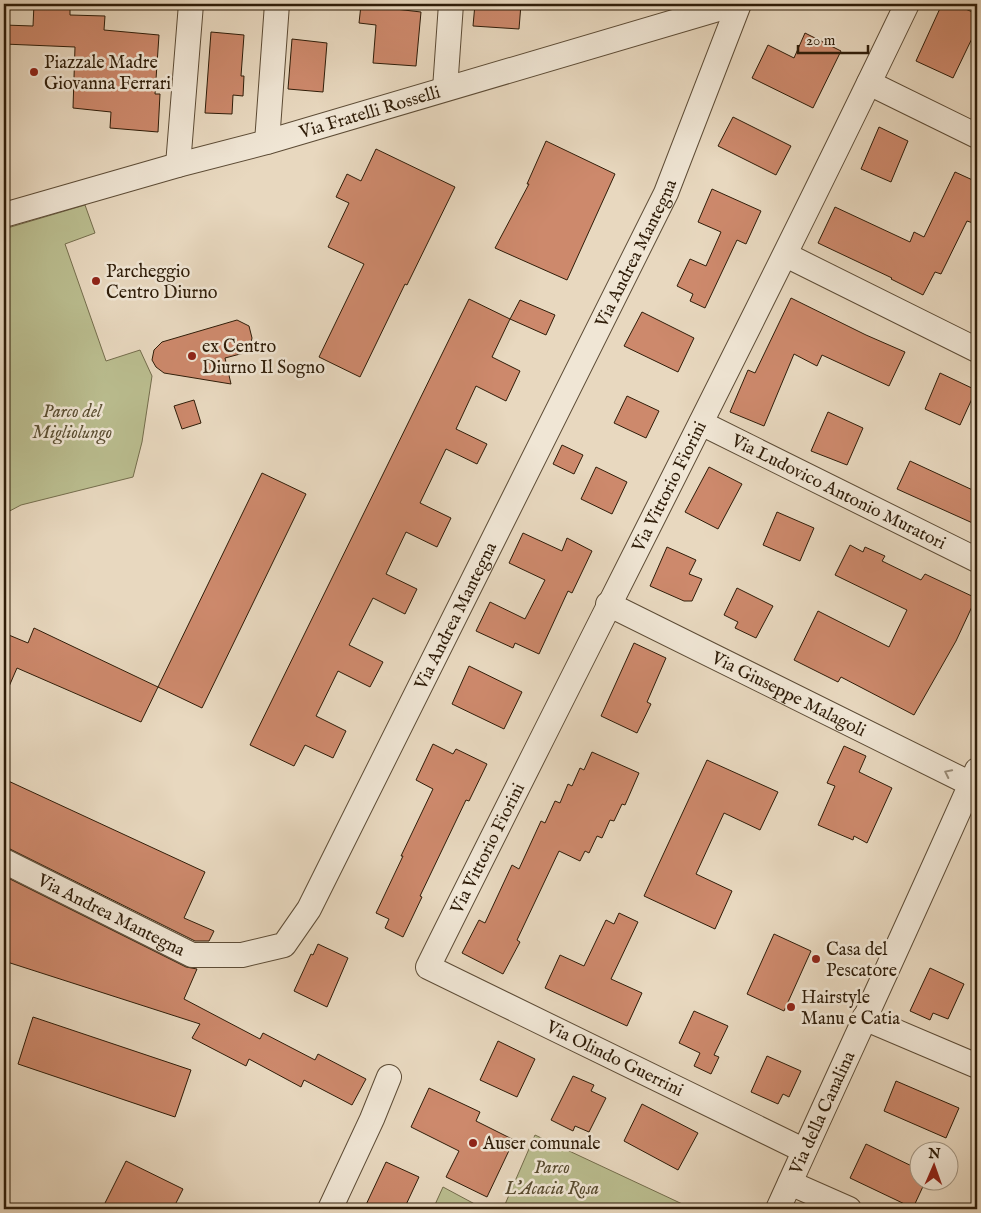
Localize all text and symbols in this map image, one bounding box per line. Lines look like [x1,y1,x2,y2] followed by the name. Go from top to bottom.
[798,22,868,54] scale bar
[806,31,836,50] text: 20 m
[44,52,171,96] place label: Piazzale Madre Giovanna Ferrari
[28,66,40,78] marker: Piazzale Madre Giovanna Ferrari
[296,81,444,145] street label: Via Fratelli Rosselli
[590,176,683,332] street label: Via Andrea Mantegna
[106,261,218,305] place label: Parcheggio Centro Diurno
[90,275,102,287] marker: Parcheggio Centro Diurno
[202,336,325,380] place label: ex Centro Diurno Il Sogno
[186,350,198,362] marker: ex Centro Diurno Il Sogno
[32,401,112,445] park label: Parco del Migliolungo
[627,417,713,557] street label: Via Vittorio Fiorini
[726,429,950,556] street label: Via Ludovico Antonio Muratori
[410,538,503,695] street label: Via Andrea Mantegna
[706,647,870,743] street label: Via Giuseppe Malagoli
[944,769,953,779] one-way arrow
[446,779,531,919] street label: Via Vittorio Fiorini
[32,869,189,963] street label: Via Andrea Mantegna
[826,939,897,983] place label: Casa del Pescatore
[810,953,822,965] marker: Casa del Pescatore
[801,987,900,1031] place label: Hairstyle Manu e Catia
[785,1001,797,1013] marker: Hairstyle Manu e Catia
[541,1016,687,1103] street label: Via Olindo Guerrini
[785,1048,861,1179] street label: Via della Canalina
[482,1133,601,1156] place label: Auser comunale
[467,1137,479,1149] marker: Auser comunale
[908,1140,958,1190] north arrow
[927,1145,941,1163] text: N
[504,1157,599,1201] park label: Parco L'Acacia Rosa

